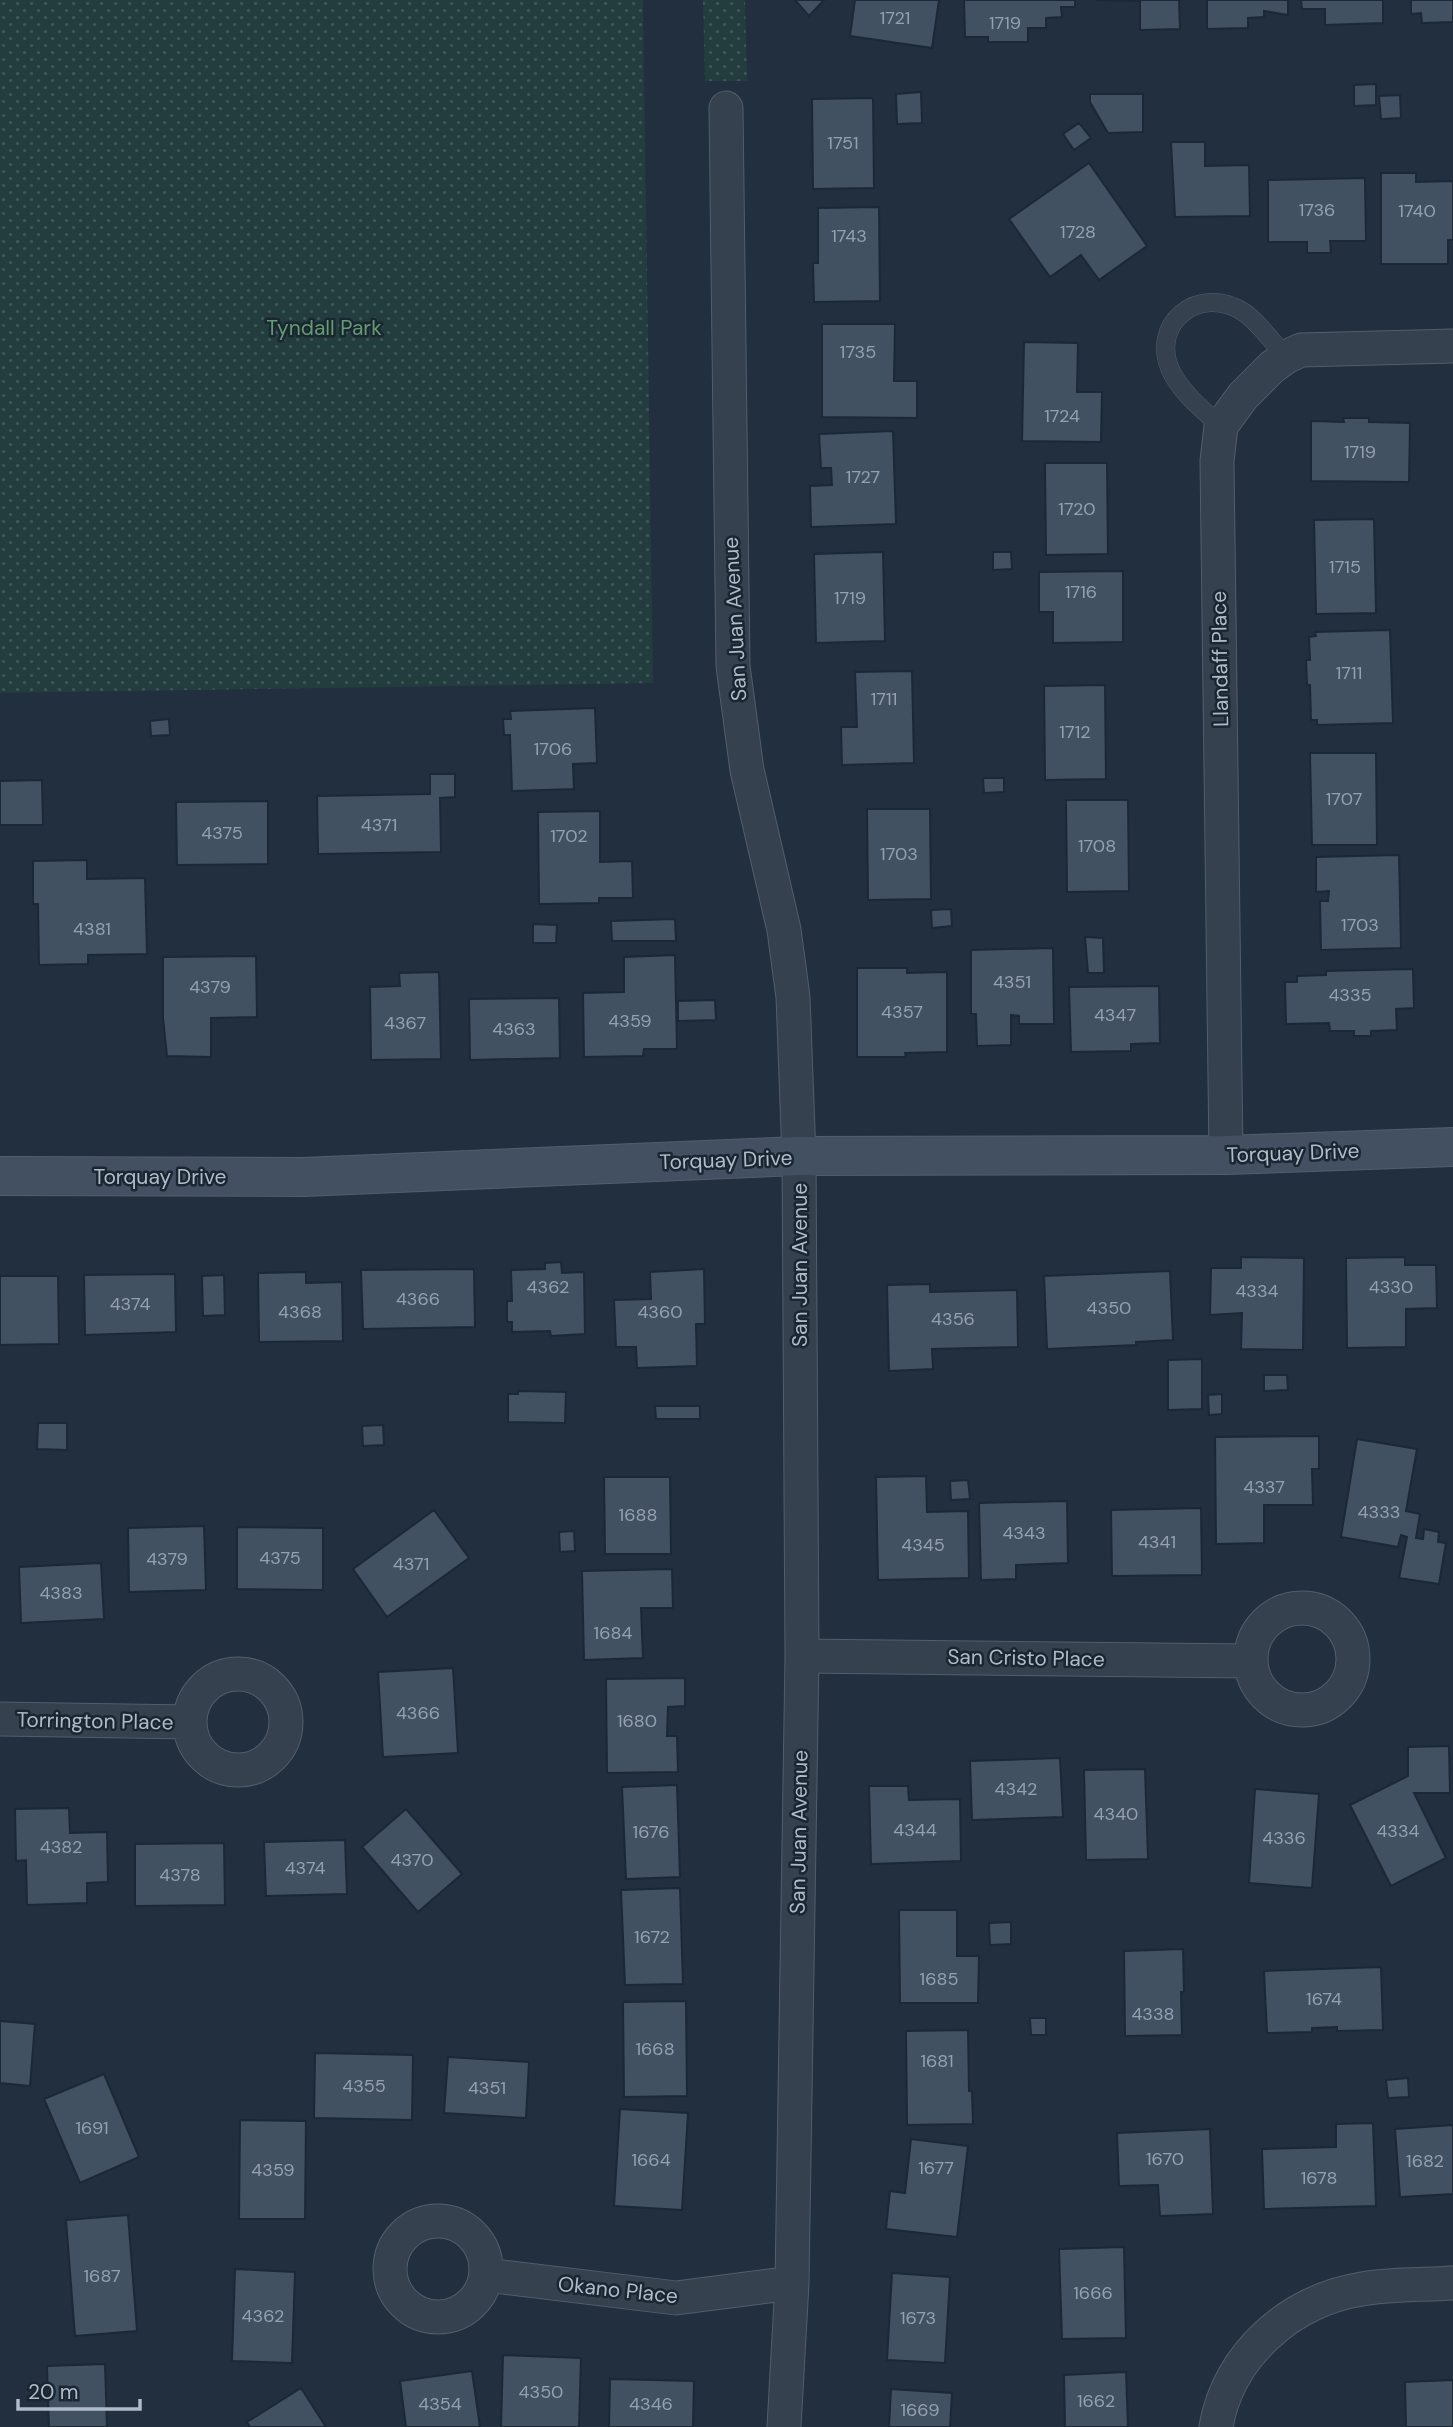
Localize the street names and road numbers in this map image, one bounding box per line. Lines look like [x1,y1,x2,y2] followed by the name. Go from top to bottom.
[717,536,753,702] street label: San Juan Avenue
[1205,591,1235,727] street label: Llandaff Place
[1226,1137,1360,1169] street label: Torquay Drive
[659,1144,793,1176] street label: Torquay Drive
[93,1163,227,1191] street label: Torquay Drive
[786,1183,814,1347] street label: San Juan Avenue
[947,1643,1105,1673] street label: San Cristo Place
[16,1706,174,1736] street label: Torrington Place
[784,1750,814,1914] street label: San Juan Avenue
[557,2270,679,2310] street label: Okano Place

